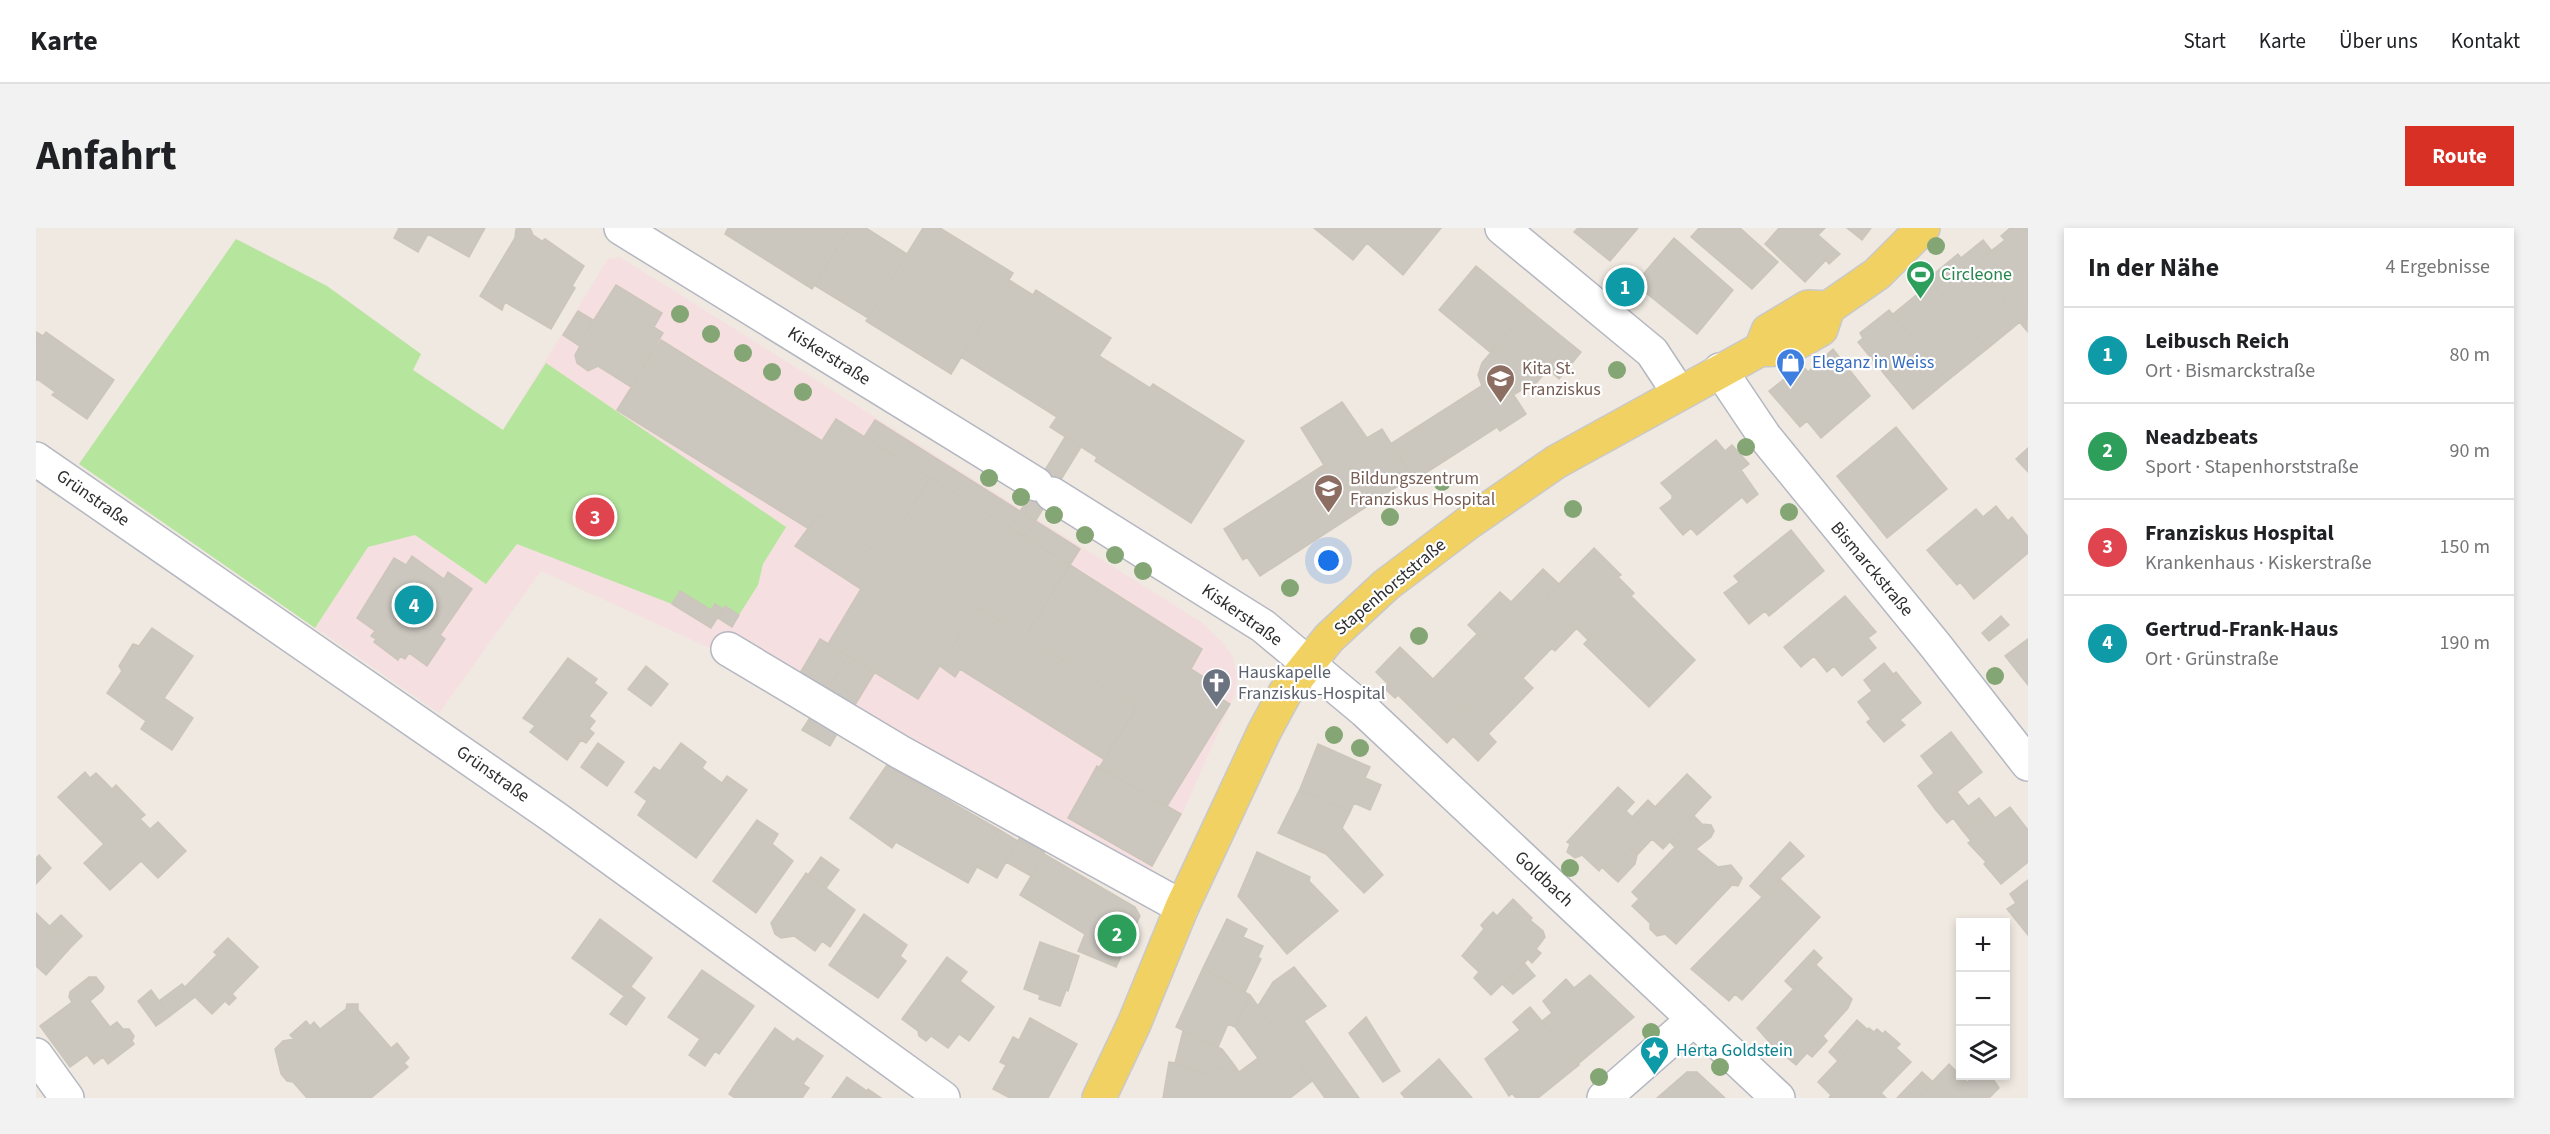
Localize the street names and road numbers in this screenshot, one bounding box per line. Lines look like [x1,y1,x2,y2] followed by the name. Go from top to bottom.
[783,321,875,391] street label: Kiskerstraße
[51,464,135,532] street label: Grünstraße
[1825,516,1919,622] street label: Bismarckstraße
[1329,533,1451,641] street label: Stapenhorststraße
[1197,578,1288,652] street label: Kiskerstraße
[451,740,535,808] street label: Grünstraße
[1509,845,1579,913] street label: Goldbach

